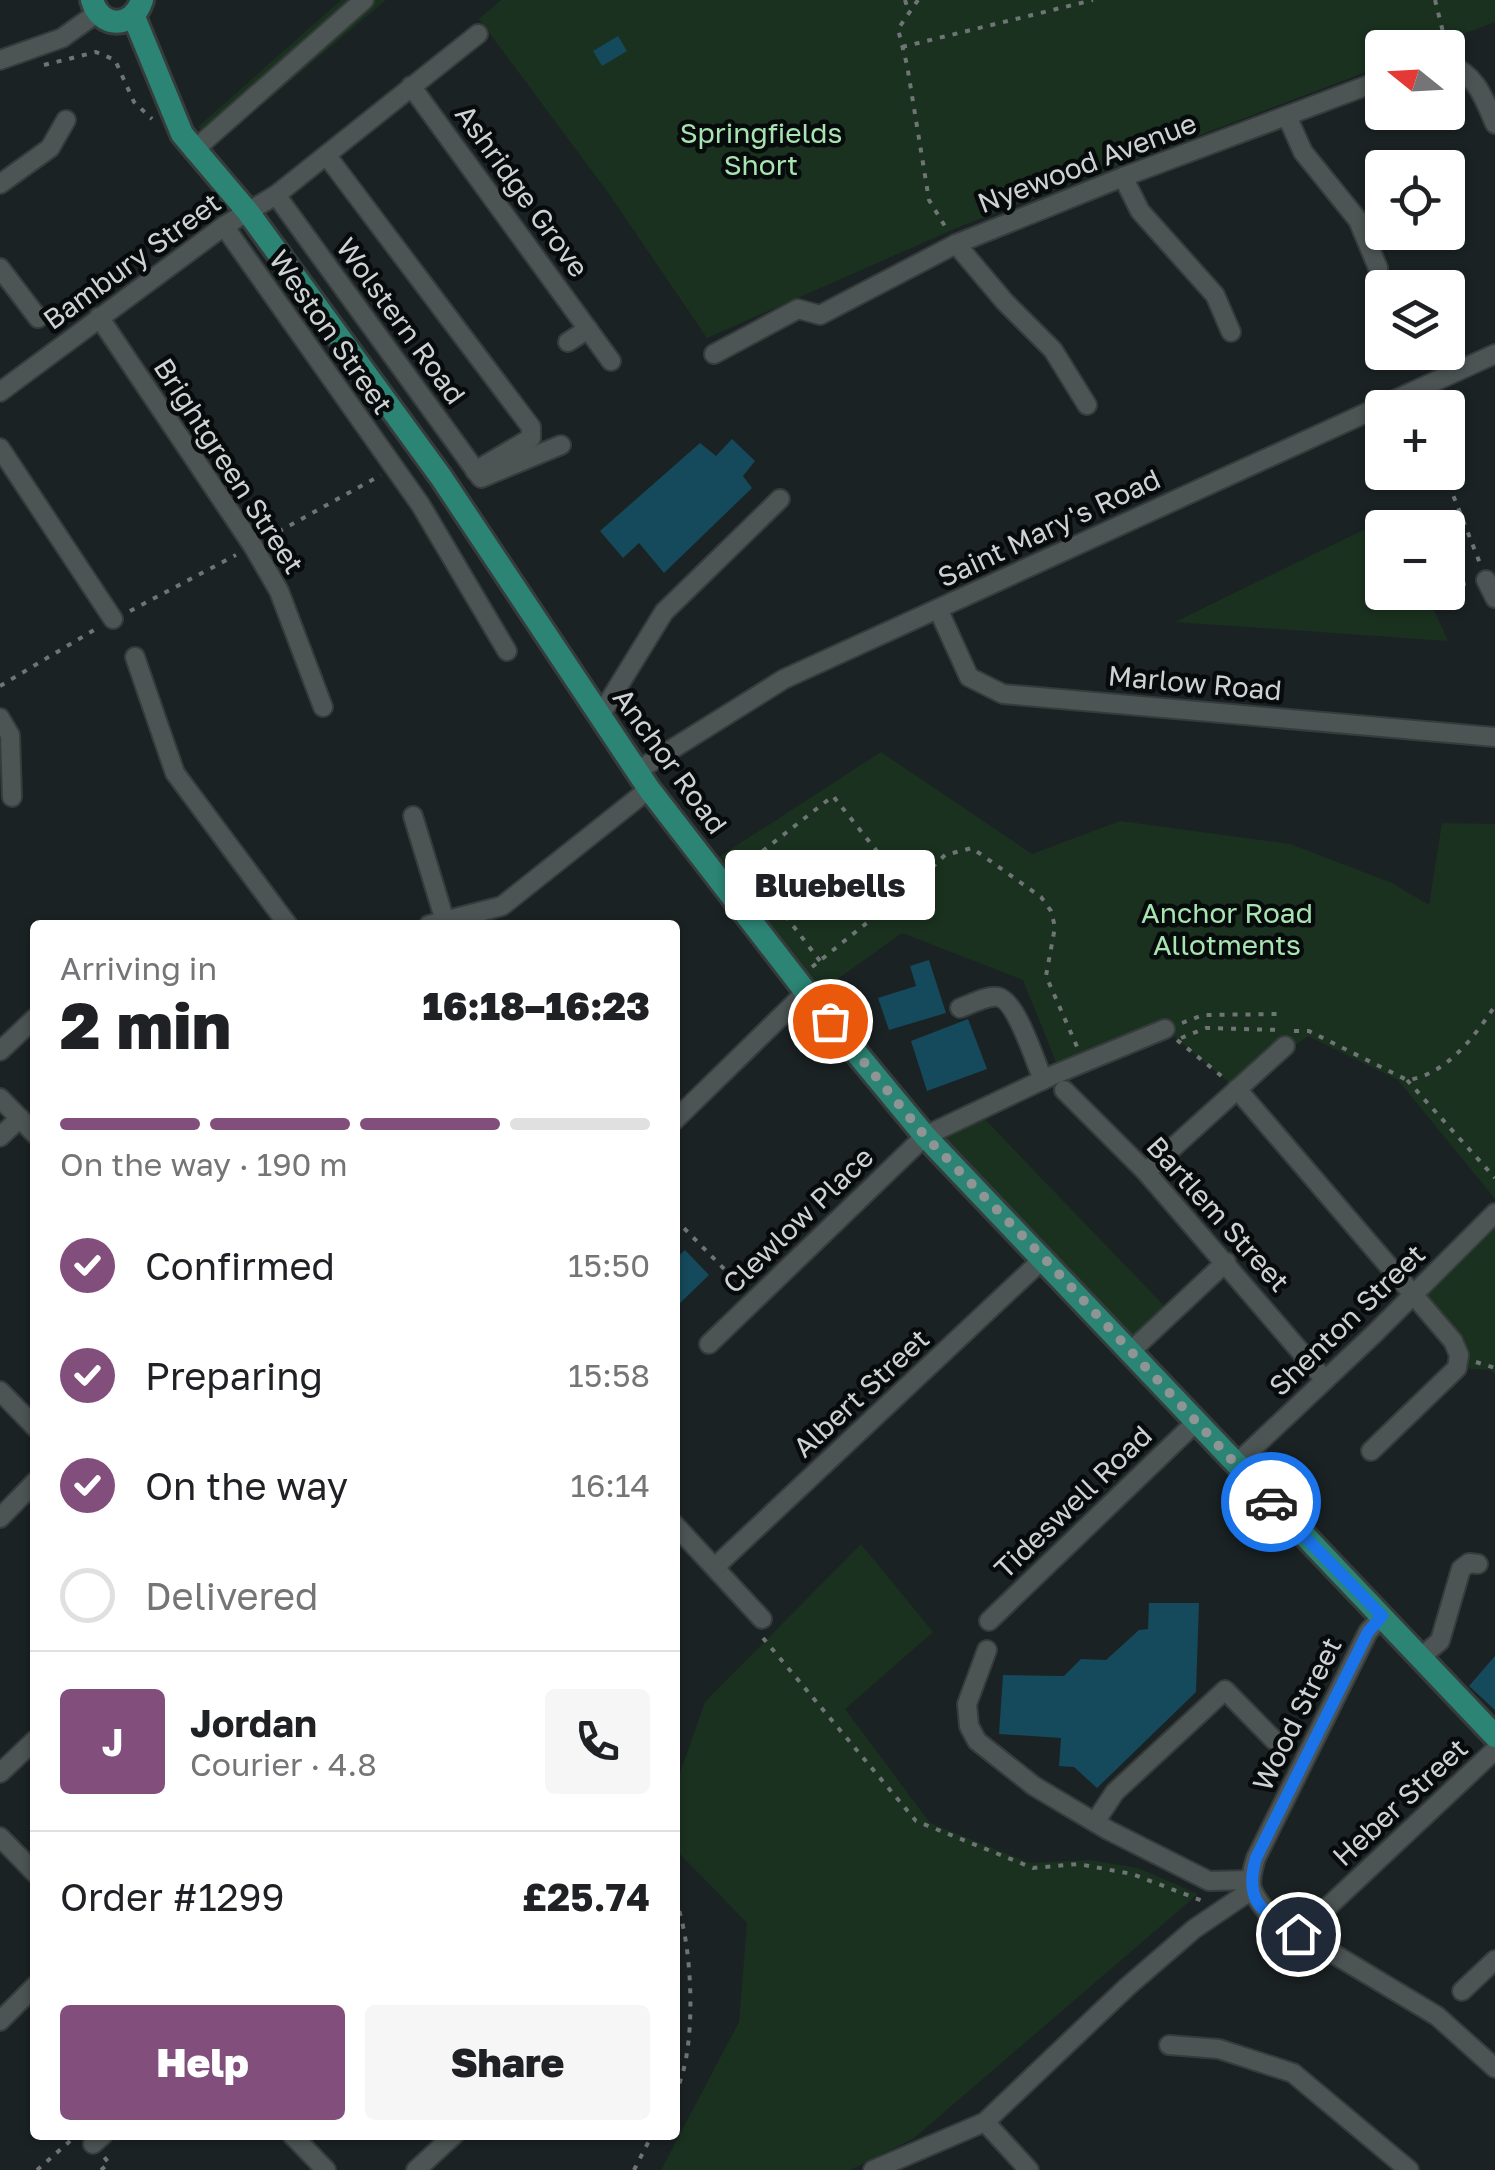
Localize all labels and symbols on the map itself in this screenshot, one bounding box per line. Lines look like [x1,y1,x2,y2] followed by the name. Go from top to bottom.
[1365,30,1465,130] north arrow
[449,98,596,283] street label: Ashridge Grove
[973,106,1201,219] street label: Nyewood Avenue
[680,116,842,181] park label: Springfields Short
[37,185,227,336] street label: Bambury Street
[330,231,473,410] street label: Wolstern Road
[263,244,400,420] street label: Weston Street
[148,352,311,580] street label: Brightgreen Street
[932,462,1165,594] street label: Saint Mary's Road
[1107,658,1283,707] street label: Marlow Road
[607,682,734,840] street label: Anchor Road
[725,851,935,921] callout: Bluebells
[1141,896,1313,961] park label: Anchor Road Allotments
[788,979,873,1064] pin
[1140,1129,1296,1298] street label: Bartlem Street
[716,1140,880,1300] street label: Clewlow Place
[1262,1237,1431,1402] street label: Shenton Street
[786,1322,935,1464] street label: Albert Street
[987,1418,1158,1585] street label: Tideswell Road
[1221,1452,1321,1552] courier
[1245,1632,1348,1796] street label: Wood Street
[1326,1731,1474,1872] street label: Heber Street
[1256,1892,1341,1977] pin

